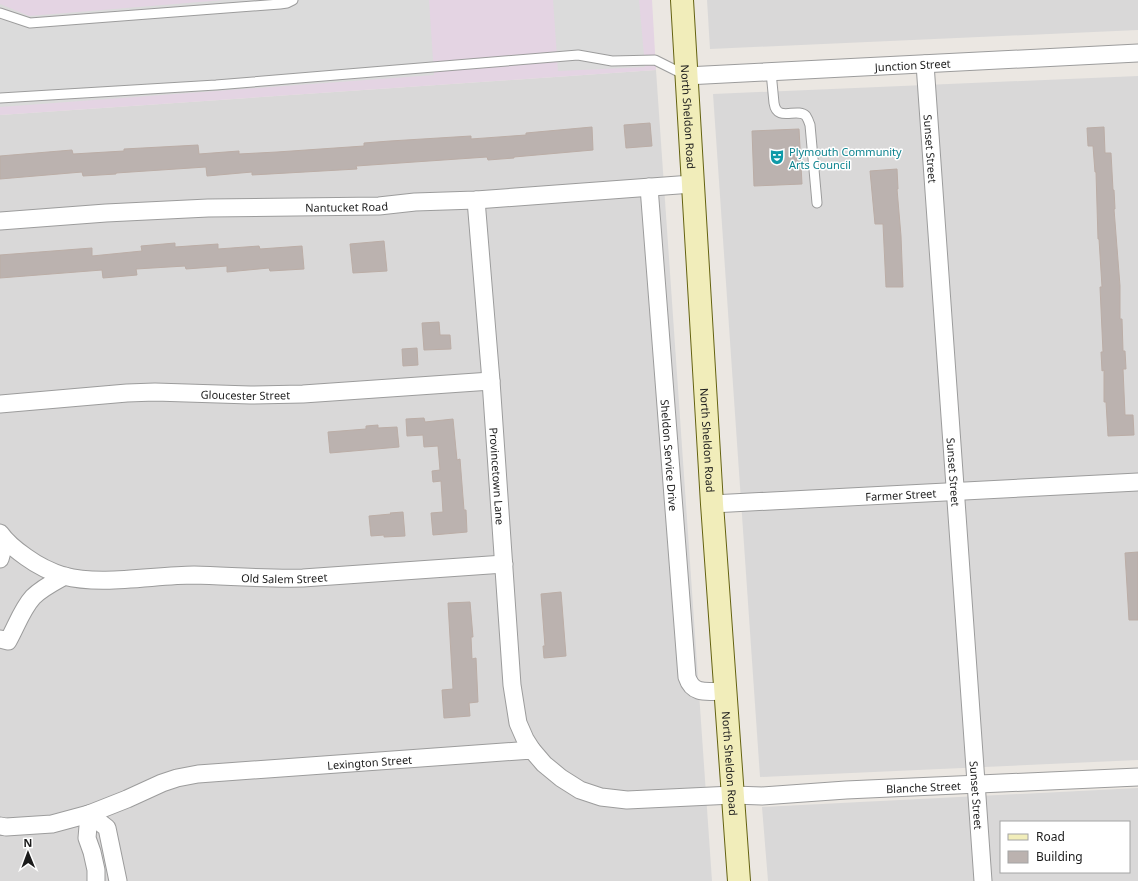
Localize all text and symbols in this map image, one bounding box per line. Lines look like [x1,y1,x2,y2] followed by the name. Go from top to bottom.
[873,55,951,74] street label: Junction Street
[678,64,700,170] street label: North Sheldon Road
[921,114,941,184] street label: Sunset Street
[789,144,902,172] place label: Plymouth Community Arts Council
[768,148,786,166] theatre icon: Plymouth Community Arts Council
[305,198,389,214] street label: Nantucket Road
[200,386,290,403] street label: Gloucester Street
[698,388,719,493] street label: North Sheldon Road
[658,399,682,512] street label: Sheldon Service Drive
[487,427,508,526] street label: Provincetown Lane
[944,437,964,507] street label: Sunset Street
[865,485,937,504] street label: Farmer Street
[241,569,328,586] street label: Old Salem Street
[719,711,742,816] street label: North Sheldon Road
[327,751,413,772] street label: Lexington Street
[967,760,987,830] street label: Sunset Street
[886,777,961,796] street label: Blanche Street
[1000,821,1130,873] legend
[1036,828,1065,845] text: Road
[8,833,48,873] north arrow
[23,835,32,850] text: N
[1036,848,1083,865] text: Building

